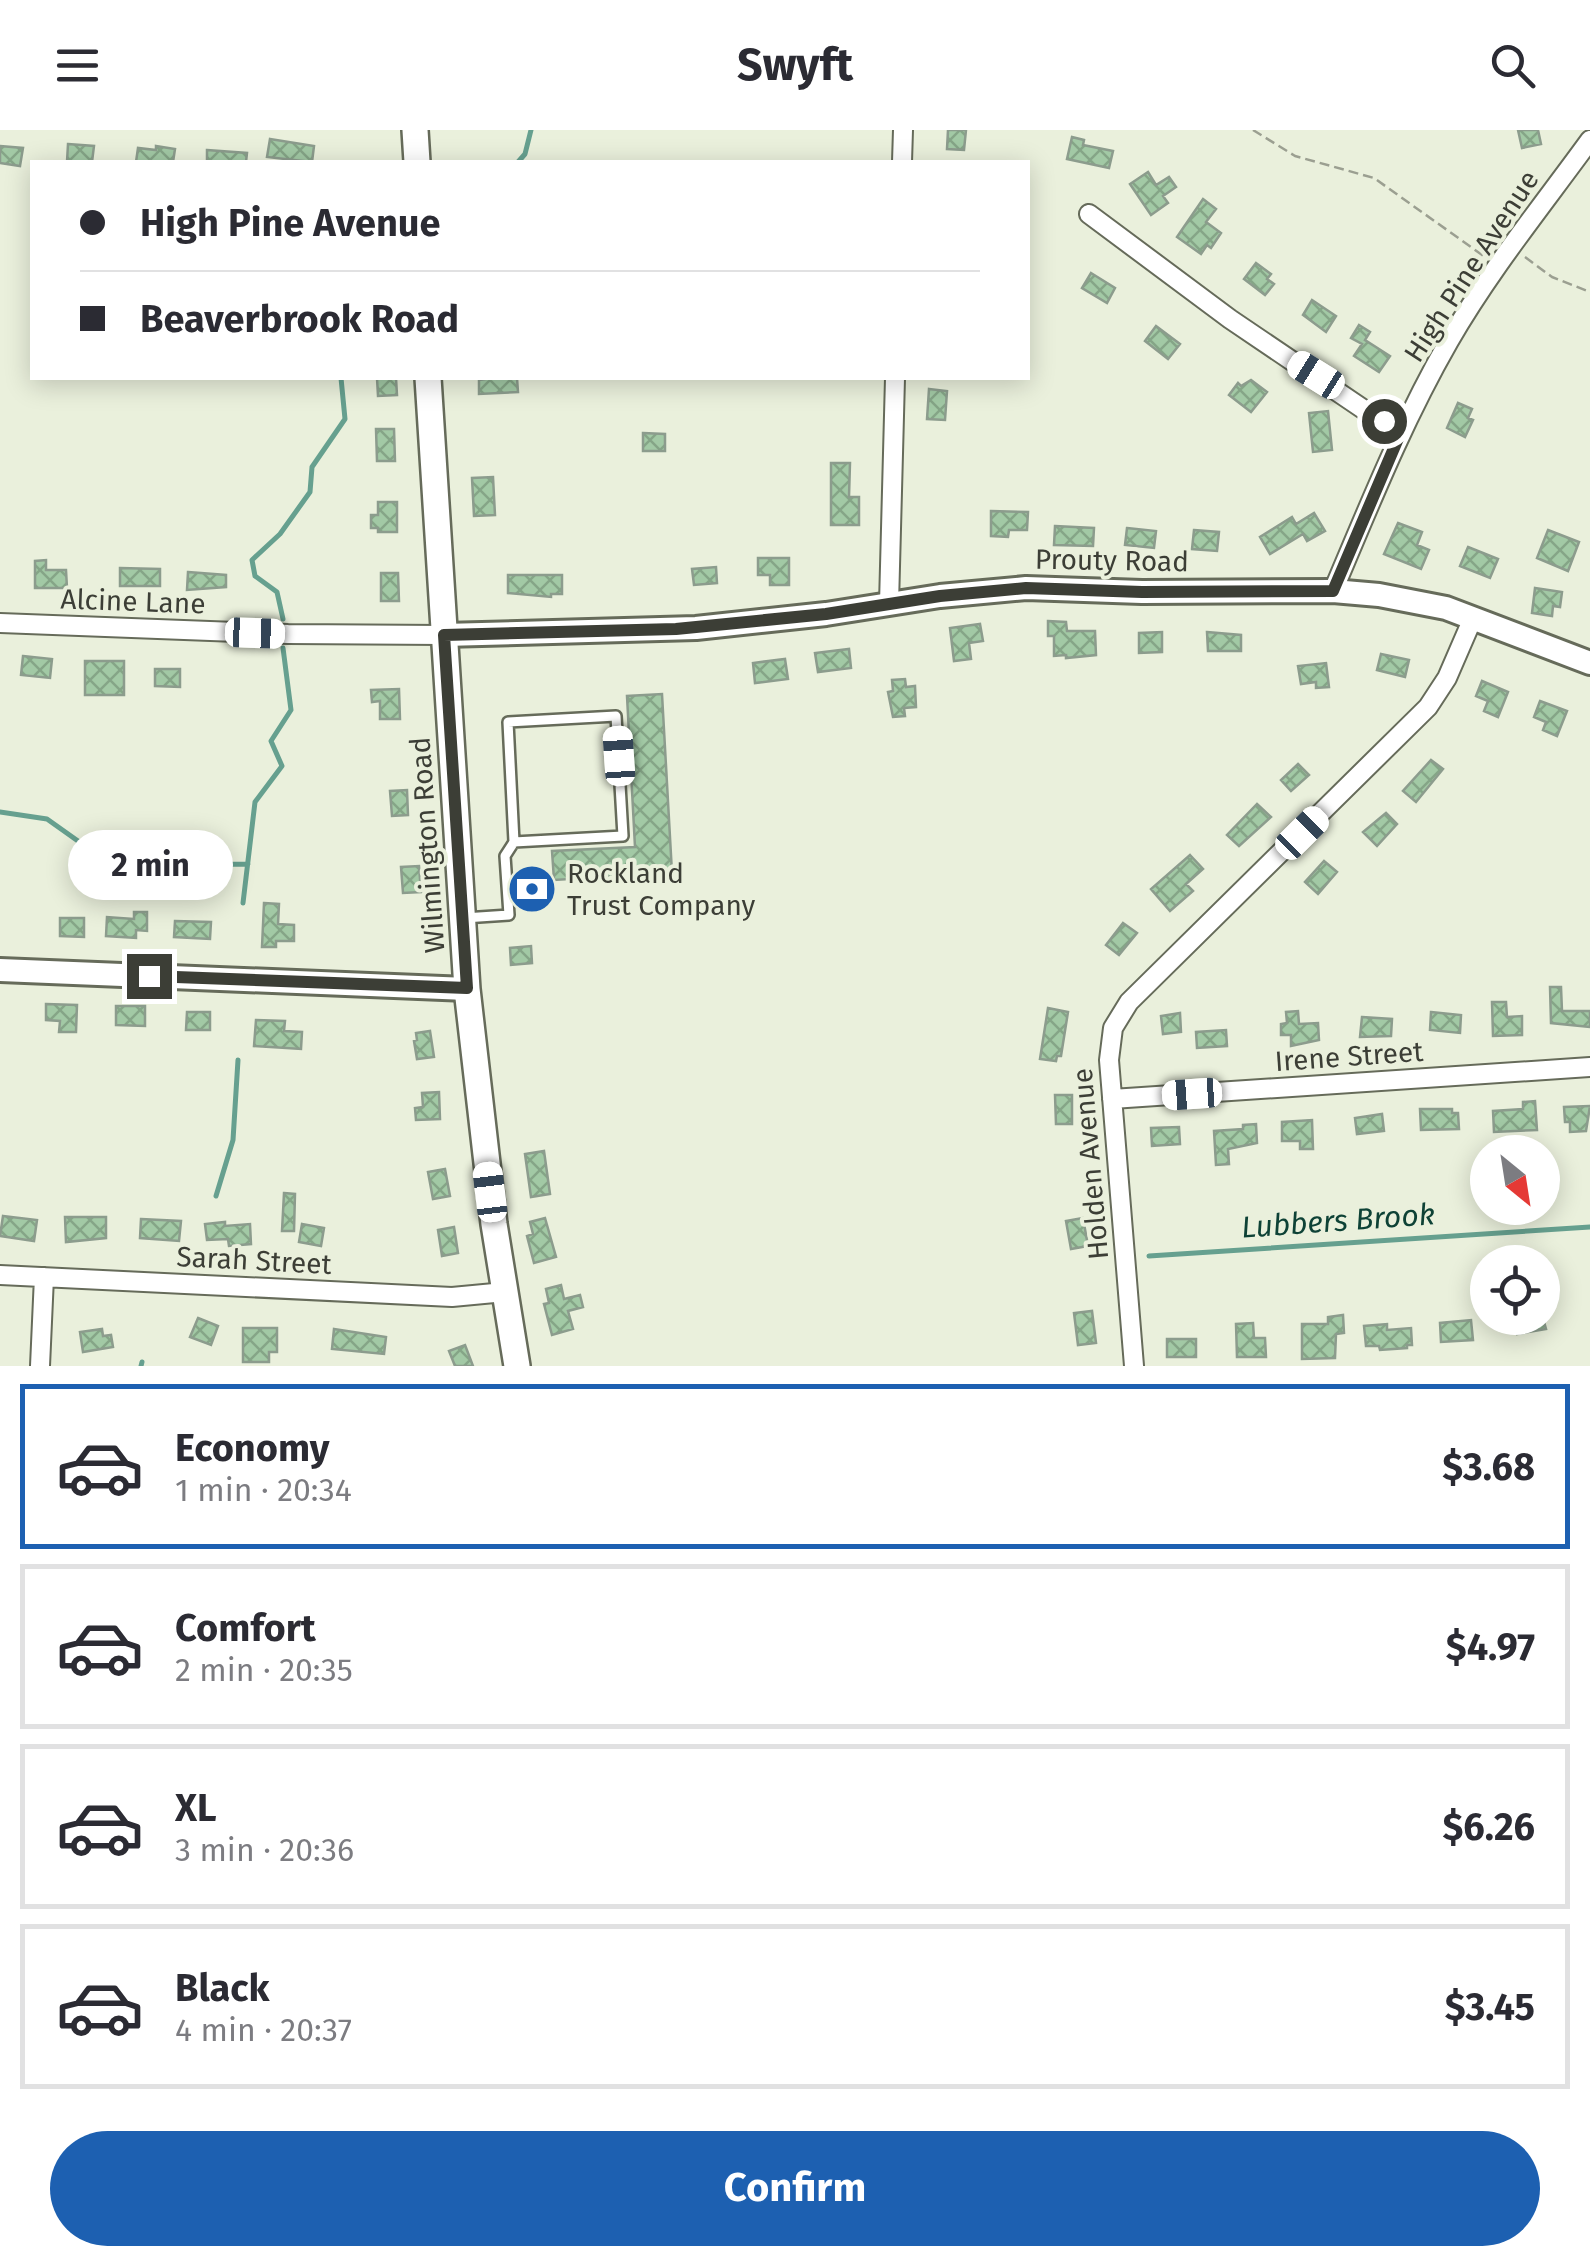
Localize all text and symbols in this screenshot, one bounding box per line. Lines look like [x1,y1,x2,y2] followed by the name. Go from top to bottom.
[50,38,105,93] icon: menu
[737,38,853,92] text: Swyft
[1485,38,1540,93] icon: search
[1397,164,1546,368] street label: High Pine Avenue
[140,200,441,246] text: High Pine Avenue
[140,296,459,342] text: Beaverbrook Road
[1283,346,1349,404] car
[1362,399,1407,444] route start
[1035,543,1189,578] street label: Prouty Road
[60,582,206,621] street label: Alcine Lane
[224,617,286,649] car
[602,725,636,787] car
[403,736,452,954] street label: Wilmington Road
[1270,801,1334,865] car
[66,831,232,901] callout: 2 min
[111,846,190,884] text: 2 min
[567,857,756,922] place label: Rockland Trust Company
[506,863,558,915] bank icon: Rockland Trust Company
[127,954,172,999] route end
[1274,1035,1425,1078] street label: Irene Street
[1066,1067,1115,1261] street label: Holden Avenue
[1161,1077,1223,1111] car
[1470,1135,1560,1225] north arrow
[1470,1135,1560,1335] map controls
[471,1160,509,1224] car
[1240,1196,1436,1246] water label: Lubbers Brook
[176,1240,333,1281] street label: Sarah Street
[1470,1245,1560,1335] button: locate
[55,1422,145,1512] icon: car
[175,1425,330,1471] text: Economy
[1442,1444,1535,1490] text: $3.68
[175,1471,352,1509] text: 1 min · 20:34
[55,1602,145,1692] icon: car
[175,1605,316,1651] text: Comfort
[1446,1624,1535,1670] text: $4.97
[175,1651,353,1689] text: 2 min · 20:35
[55,1782,145,1872] icon: car
[175,1785,217,1831] text: XL
[1443,1804,1535,1850] text: $6.26
[175,1831,354,1869] text: 3 min · 20:36
[55,1962,145,2052] icon: car
[175,1965,270,2011] text: Black
[1445,1984,1535,2030] text: $3.45
[175,2011,352,2049] text: 4 min · 20:37
[50,2131,1540,2246] button: Confirm

